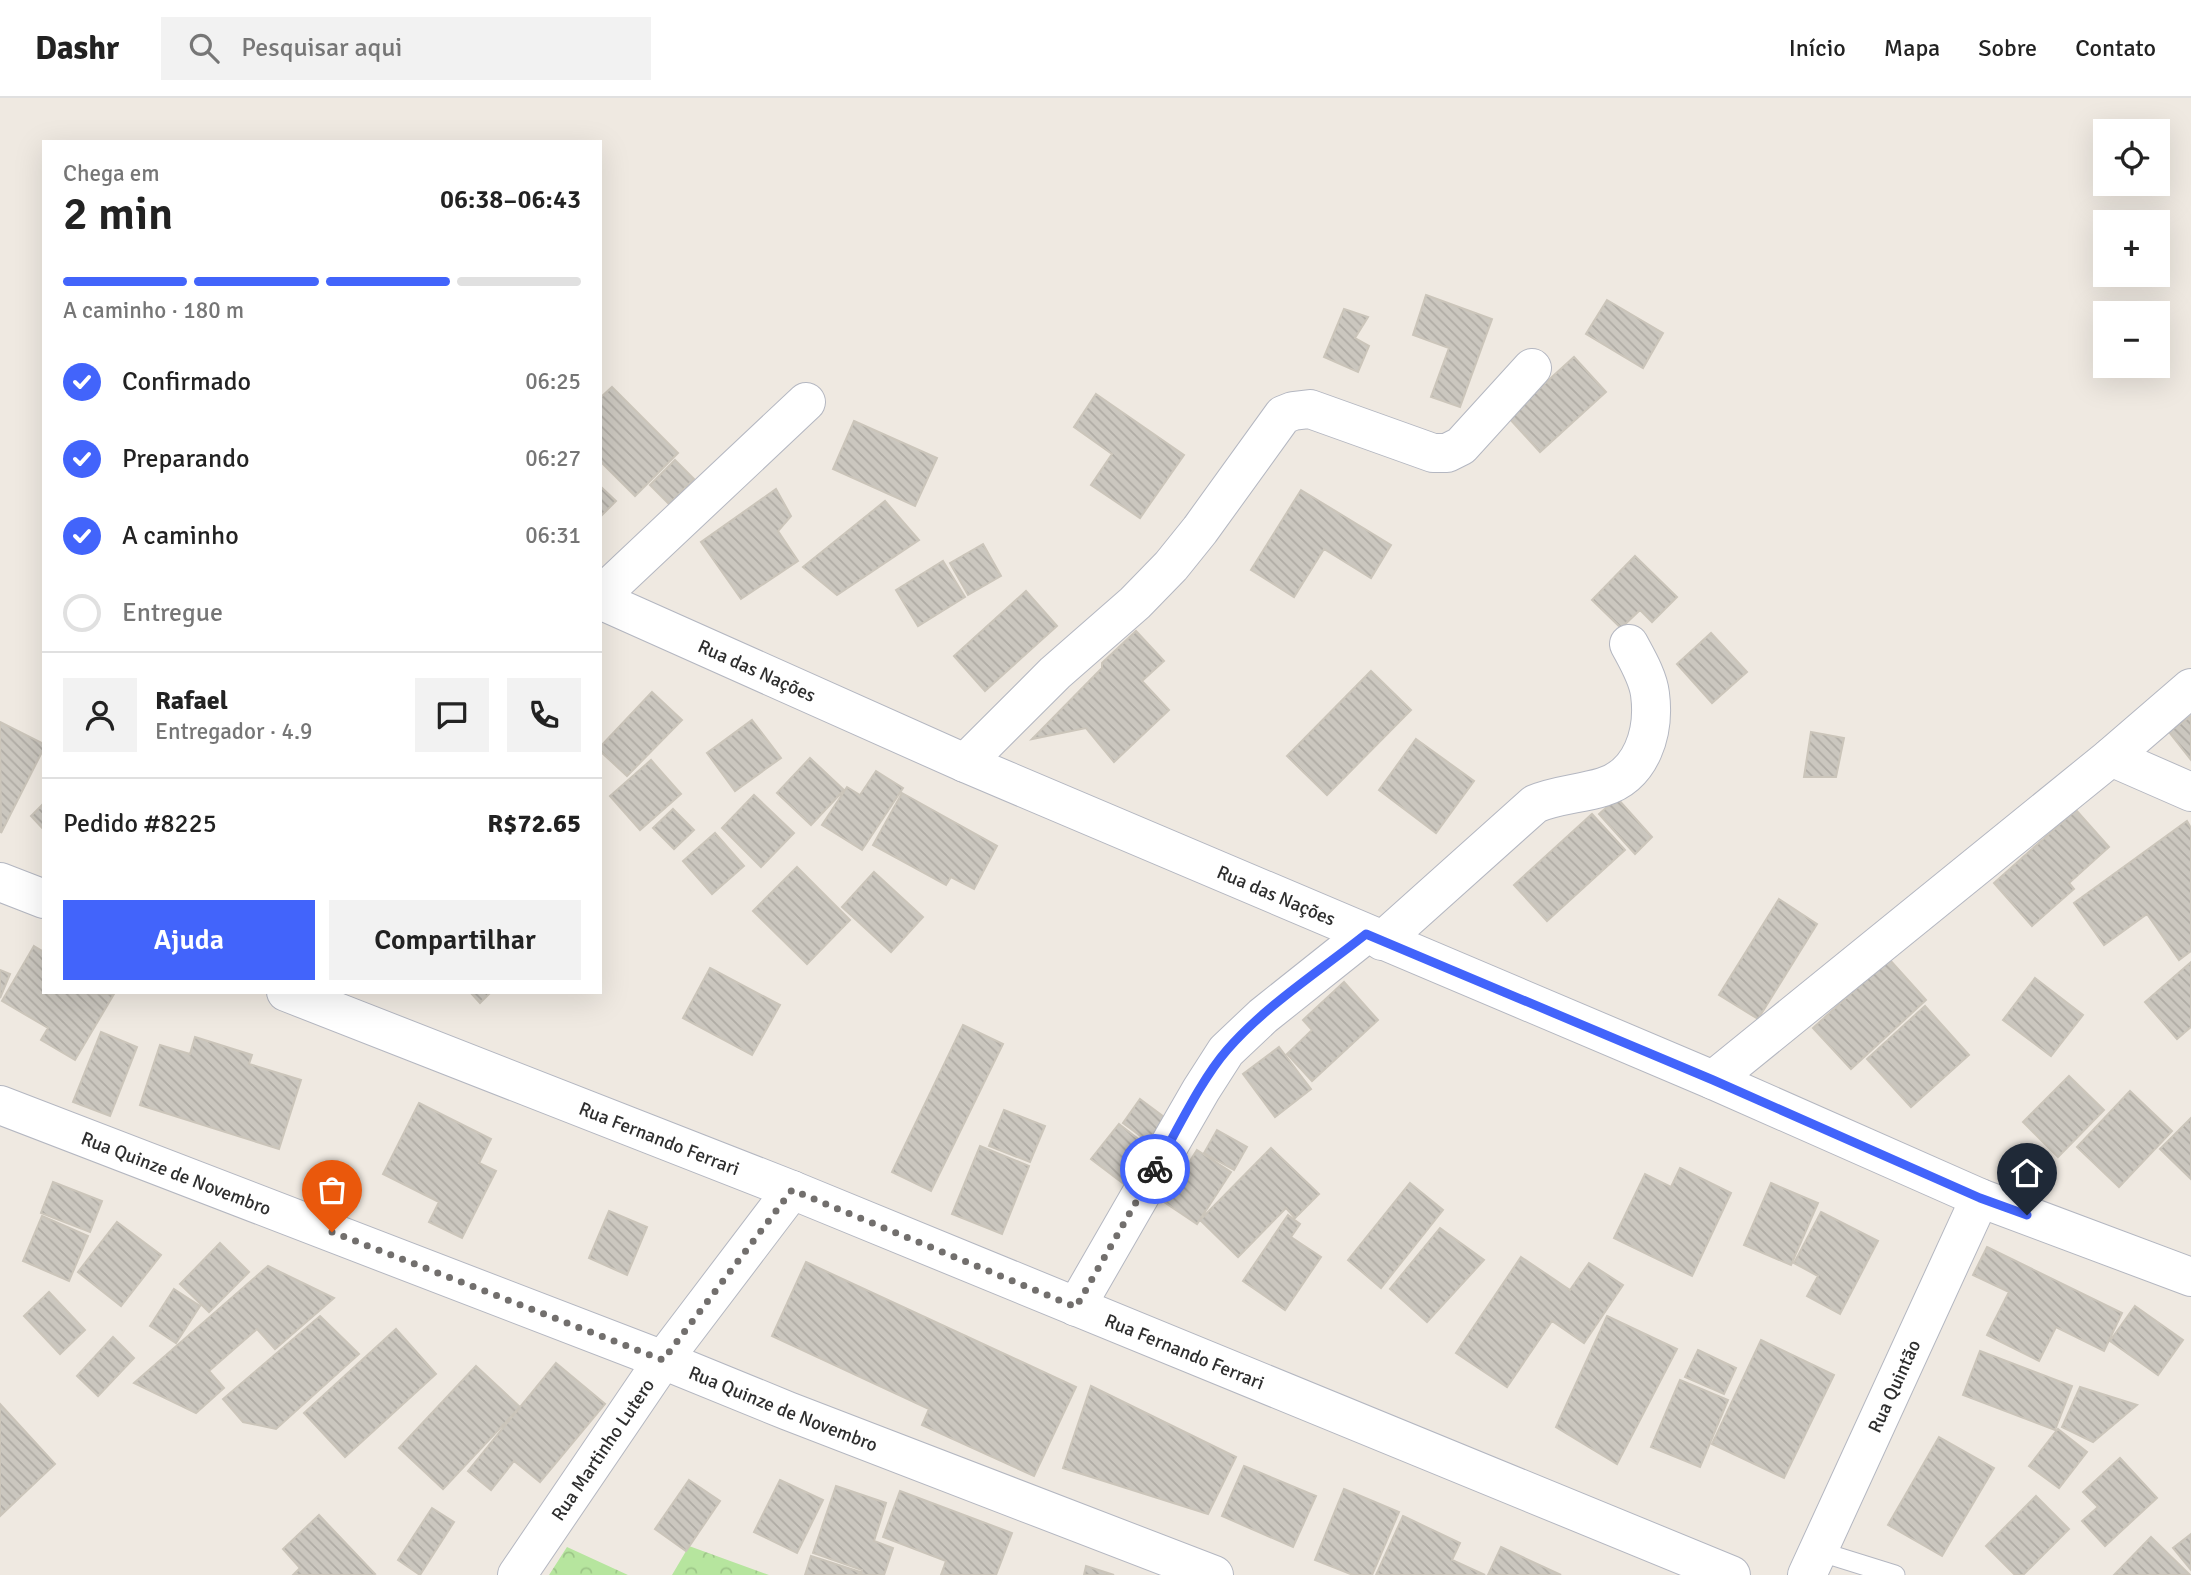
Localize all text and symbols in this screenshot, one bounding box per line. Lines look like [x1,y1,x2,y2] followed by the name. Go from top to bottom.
[161,17,651,80] search box
[35,28,119,69] text: Dashr
[185,29,223,67] icon: search
[241,32,402,64] text: Pesquisar aqui
[1789,33,1846,63] text: Início
[1884,33,1940,63] text: Mapa
[1978,33,2037,63] text: Sobre
[2075,33,2156,63] text: Contato
[2093,119,2170,378] map controls
[2093,119,2170,196] button: locate
[63,159,160,188] text: Chega em
[440,184,581,216] text: 06:38–06:43
[63,186,173,242] text: 2 min
[2093,210,2170,287] button: +
[63,296,244,325] text: A caminho · 180 m
[2093,301,2170,378] button: −
[63,363,101,401] icon: check
[122,366,251,398] text: Confirmado
[525,367,581,396] text: 06:25
[63,440,101,478] icon: check
[122,443,249,475] text: Preparando
[525,444,581,473] text: 06:27
[63,517,101,555] icon: check
[122,520,239,552] text: A caminho
[525,521,581,550] text: 06:31
[122,597,223,629] text: Entregue
[694,634,819,708] street label: Rua das Nações
[63,678,137,752] button: person
[415,678,489,752] button: chat
[507,678,581,752] button: phone
[155,685,228,717] text: Rafael
[155,717,313,746] text: Entregador · 4.9
[63,808,217,840] text: Pedido #8225
[487,808,581,840] text: R$72.65
[1213,860,1339,932] street label: Rua das Nações
[63,900,315,980] button: Ajuda
[329,900,581,980] button: Compartilhar
[575,1097,743,1181] street label: Rua Fernando Ferrari
[78,1126,274,1221] street label: Rua Quinze de Novembro
[1120,1134,1190,1204] courier
[1997,1143,2057,1215] pin
[1136,1150,1174,1188] icon: bike
[2008,1154,2046,1192] icon: home
[302,1160,362,1232] pin
[313,1171,351,1209] icon: bag
[1101,1309,1268,1395] street label: Rua Fernando Ferrari
[1863,1336,1926,1437] street label: Rua Quintão
[685,1361,881,1457] street label: Rua Quinze de Novembro
[546,1374,660,1526] street label: Rua Martinho Lutero

